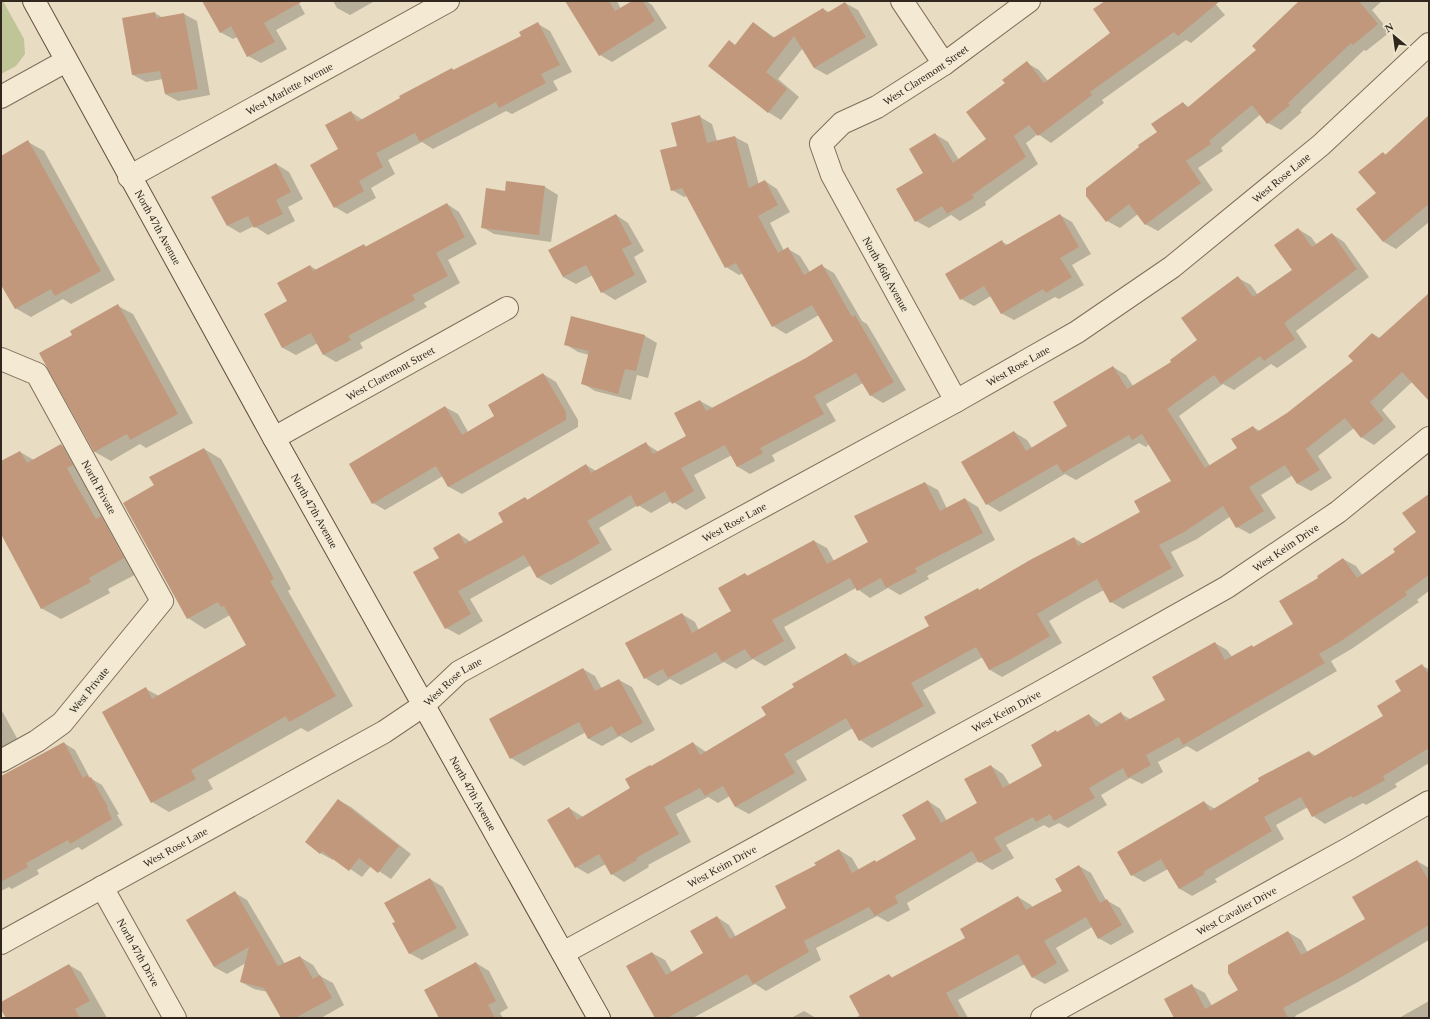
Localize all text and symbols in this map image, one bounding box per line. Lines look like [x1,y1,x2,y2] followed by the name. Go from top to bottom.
[1374,16,1414,56] north arrow
[1383,20,1396,34] text: N
[881,42,970,108] street label: West Claremont Street
[244,60,335,117] street label: West Marlette Avenue
[1250,150,1312,205] street label: West Rose Lane
[133,188,184,267] street label: North 47th Avenue
[861,235,912,314] street label: North 46th Avenue
[984,343,1052,389] street label: West Rose Lane
[344,344,436,403] street label: West Claremont Street
[80,458,119,516] street label: North Private
[289,471,341,550] street label: North 47th Avenue
[700,500,768,544] street label: West Rose Lane
[1250,521,1321,574] street label: West Keim Drive
[421,655,484,708] street label: West Rose Lane
[67,665,111,715] street label: West Private
[970,687,1043,735] street label: West Keim Drive
[448,754,499,833] street label: North 47th Avenue
[141,824,210,869] street label: West Rose Lane
[685,842,759,890] street label: West Keim Drive
[1194,884,1279,938] street label: West Cavalier Drive
[115,916,162,989] street label: North 47th Drive

